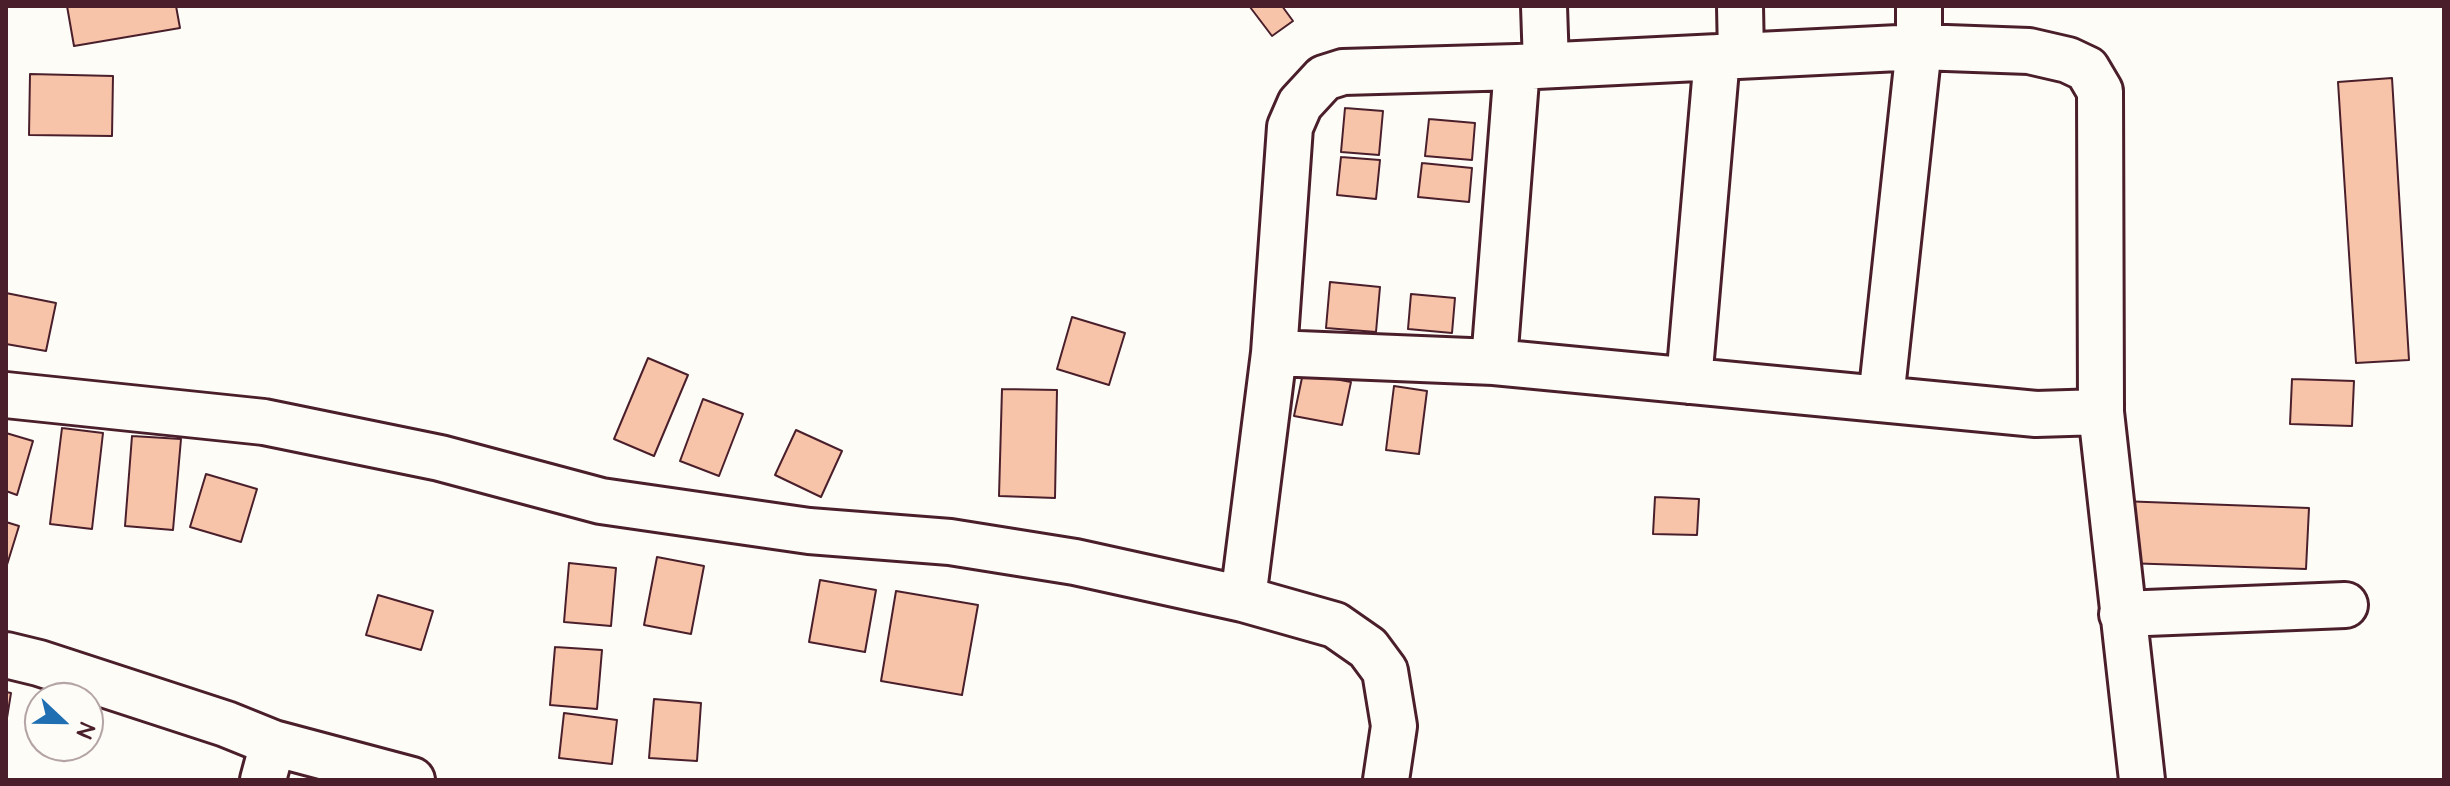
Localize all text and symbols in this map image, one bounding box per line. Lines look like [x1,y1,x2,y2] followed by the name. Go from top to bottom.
[24,682,104,762] north arrow
[68,718,102,743] text: N

